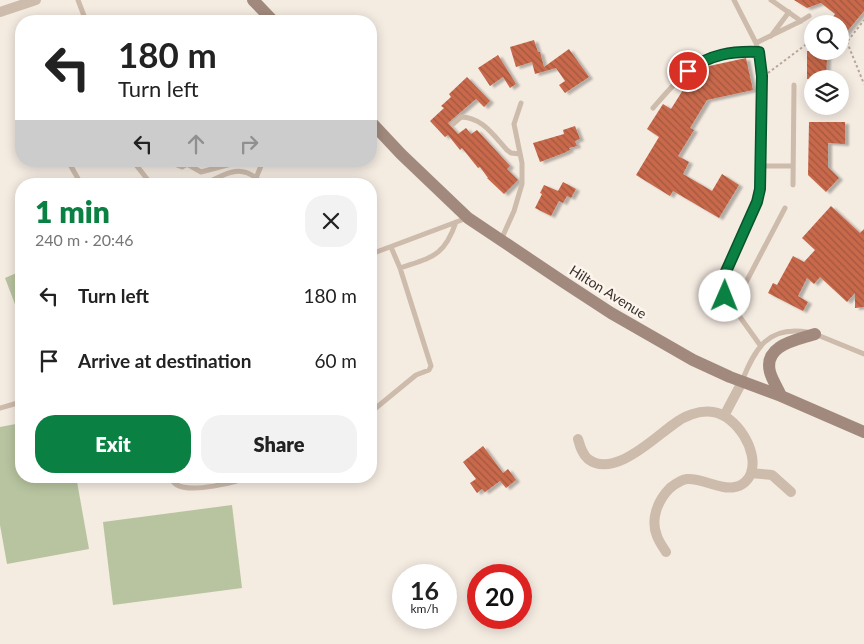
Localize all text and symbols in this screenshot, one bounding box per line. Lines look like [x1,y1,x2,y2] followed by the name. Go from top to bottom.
[804,15,849,115] map controls
[804,15,849,60] button: search
[118,33,217,75] text: 180 m
[35,35,100,100] icon: left
[667,50,709,92] pin
[674,57,702,85] icon: arrive
[804,70,849,115] button: layers
[118,75,199,102] text: Turn left
[129,130,157,158] icon: left
[182,130,210,158] icon: ahead
[235,130,263,158] icon: right
[35,193,110,229] text: 1 min
[305,195,357,247] button: close
[35,230,134,249] text: 240 m · 20:46
[567,261,650,322] street label: Hilton Avenue
[698,269,750,321] position arrow
[35,282,63,310] icon: left
[78,284,149,307] text: Turn left
[303,284,357,307] text: 180 m
[35,347,63,375] icon: arrive
[78,349,251,372] text: Arrive at destination
[314,349,357,372] text: 60 m
[35,415,191,473] button: Exit
[201,415,357,473] button: Share
[467,564,532,629] speed limit sign: 20
[410,575,439,605] text: 16
[410,601,439,616] text: km/h

